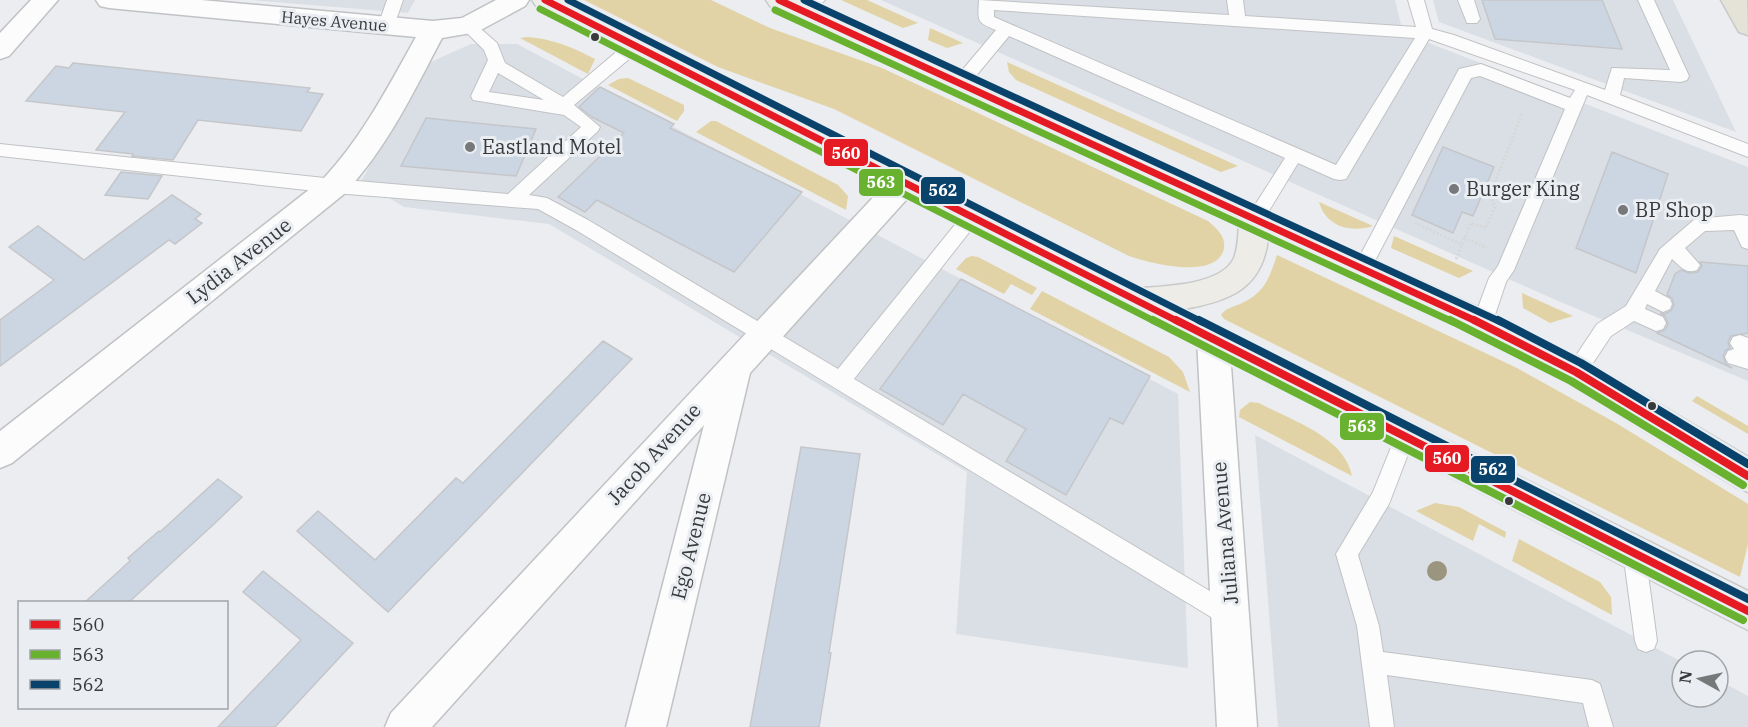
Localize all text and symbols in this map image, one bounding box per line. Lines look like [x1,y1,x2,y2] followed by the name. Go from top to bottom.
[280,6,388,36] street label: Hayes Avenue
[589,31,601,43] unlabelled marker
[482,133,621,160] place label: Eastland Motel
[823,138,869,167] line badge: 560
[463,140,477,154] marker: Eastland Motel
[832,143,861,163] text: 560
[858,168,904,197] line badge: 563
[867,172,895,192] text: 563
[1466,175,1580,202] place label: Burger King
[920,176,966,205] line badge: 562
[929,180,957,200] text: 562
[1447,182,1461,196] marker: Burger King
[1635,196,1713,223] place label: BP Shop
[1616,203,1630,217] marker: BP Shop
[181,211,297,310] street label: Lydia Avenue
[601,397,707,510] street label: Jacob Avenue
[1646,400,1658,412] unlabelled marker
[1339,412,1385,441] line badge: 563
[1348,416,1376,436] text: 563
[1424,444,1470,473] line badge: 560
[1433,448,1462,468] text: 560
[1470,455,1516,484] line badge: 562
[1479,459,1507,479] text: 562
[1205,460,1244,606] street label: Juliana Avenue
[664,489,717,602] street label: Ego Avenue
[1503,495,1515,507] unlabelled marker
[18,601,228,709] legend
[72,613,104,636] text: 560
[72,643,104,666] text: 563
[1670,649,1730,709] north arrow
[1674,669,1696,685] text: N
[72,673,104,696] text: 562

